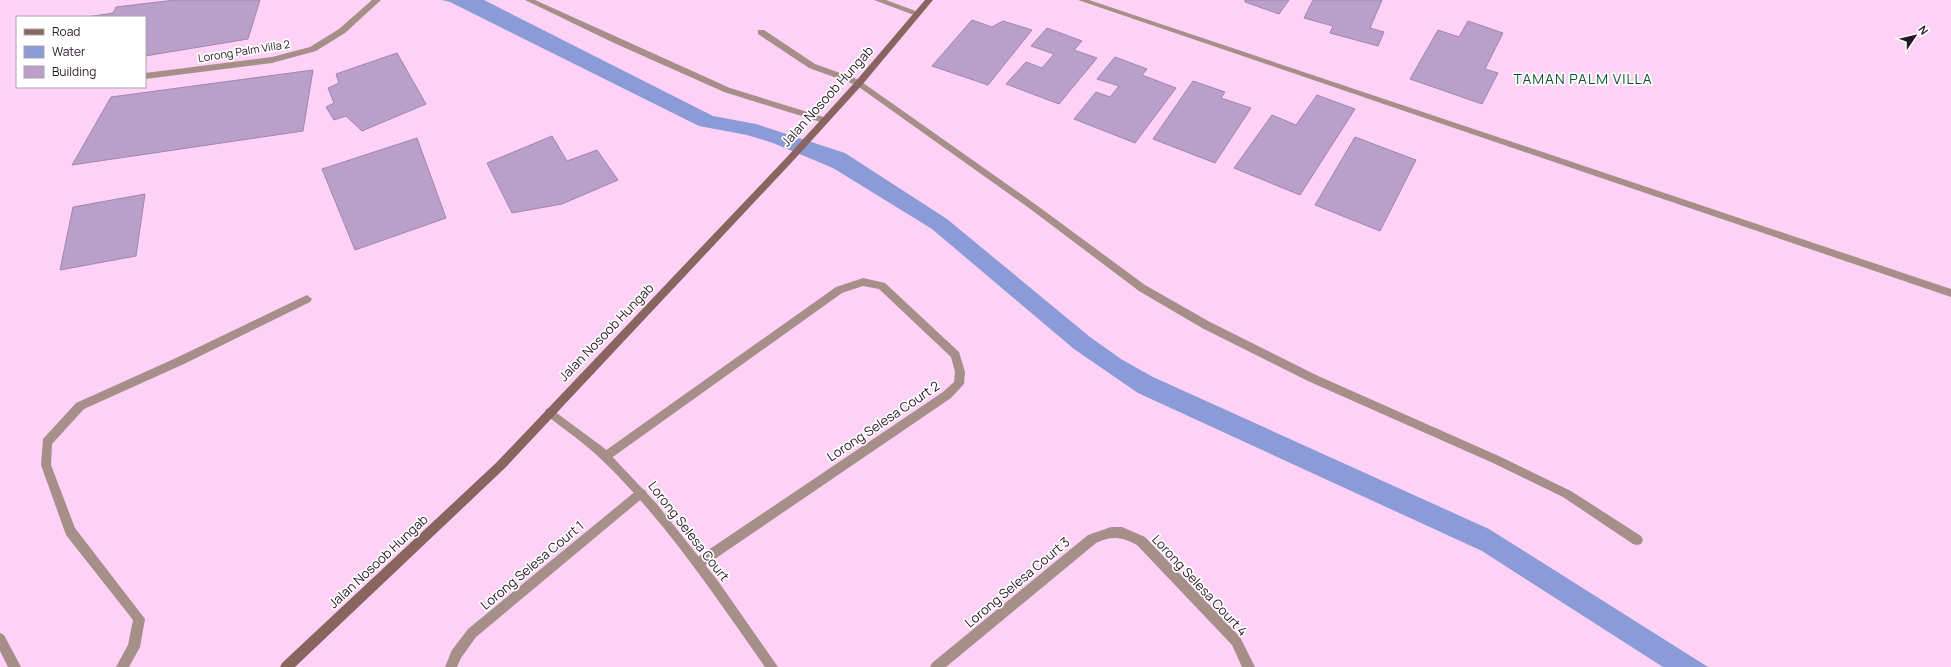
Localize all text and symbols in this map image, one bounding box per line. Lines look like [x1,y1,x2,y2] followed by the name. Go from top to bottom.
[16,16,146,88] legend
[1895,16,1935,56] north arrow
[1915,22,1932,38] text: N
[52,23,80,40] text: Road
[197,36,291,65] street label: Lorong Palm Villa 2
[777,42,877,150] street label: Jalan Nosoob Hungab
[52,43,86,60] text: Water
[52,63,96,80] text: Building
[1513,69,1653,88] district label: TAMAN PALM VILLA
[554,279,658,385] street label: Jalan Nosoob Hungab
[823,377,943,465] street label: Lorong Selesa Court 2
[644,477,734,585] street label: Lorong Selesa Court
[324,510,432,612] street label: Jalan Nosoob Hungab
[477,516,587,614] street label: Lorong Selesa Court 1
[1148,530,1252,640] street label: Lorong Selesa Court 4
[961,533,1073,631] street label: Lorong Selesa Court 3

